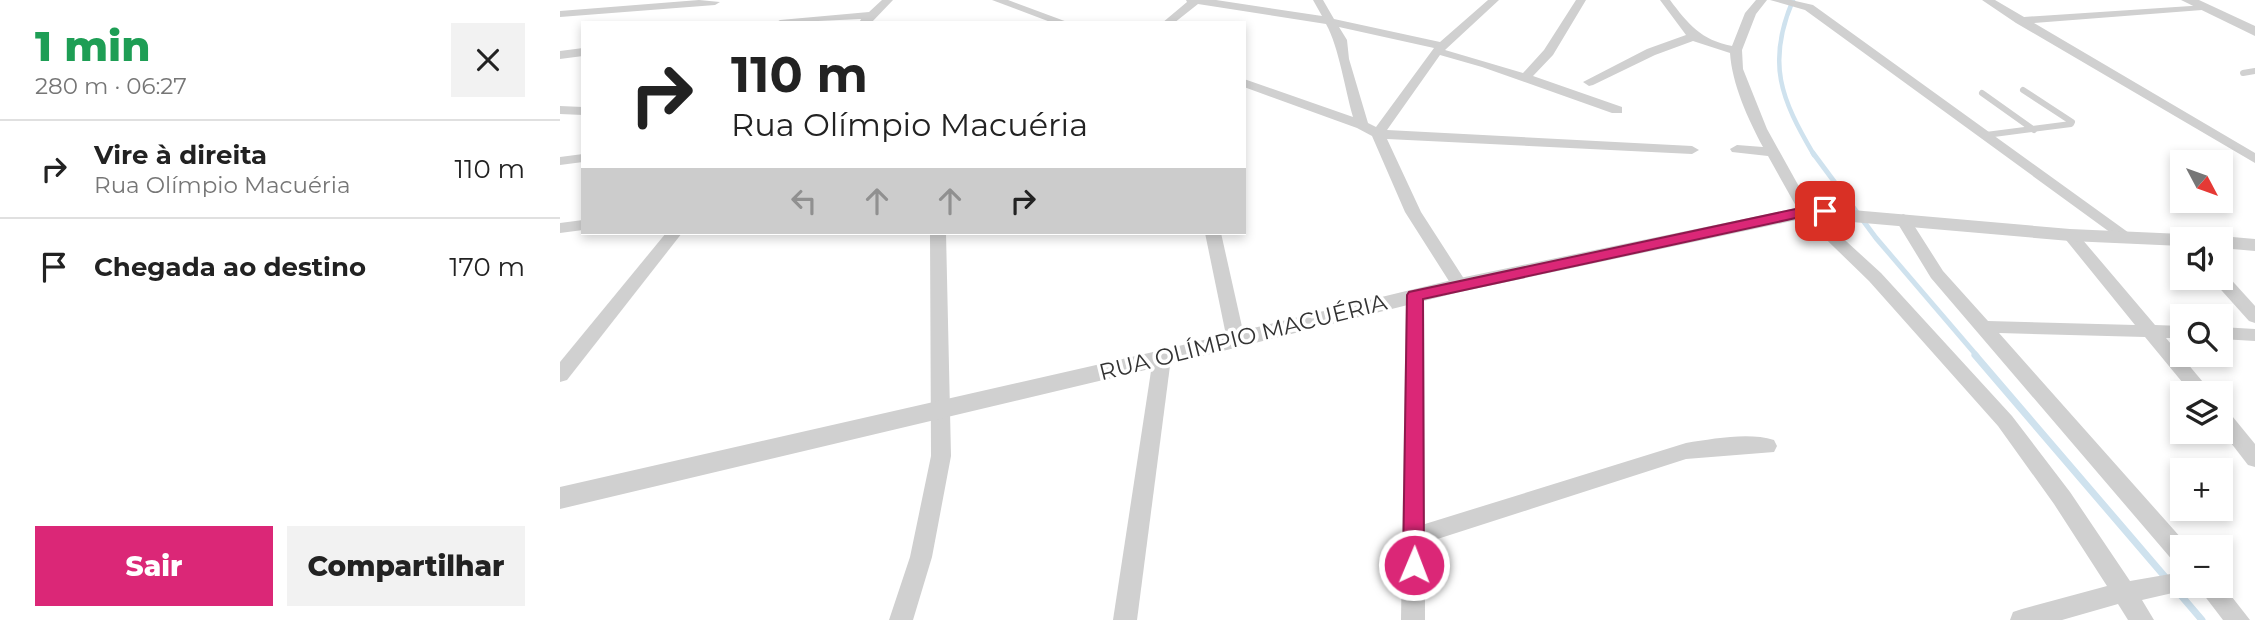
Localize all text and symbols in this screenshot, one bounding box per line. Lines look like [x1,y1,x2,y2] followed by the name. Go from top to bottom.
[35,20,151,72] text: 1 min
[451,23,525,97] button: close
[731,45,868,104] text: 110 m
[616,49,707,140] icon: right
[35,72,187,100] text: 280 m · 06:27
[731,105,1088,144] text: Rua Olímpio Macuéria
[94,139,267,171] text: Vire à direita
[35,150,73,188] icon: right
[2170,150,2233,214] north arrow
[2170,150,2233,598] map controls
[455,153,525,185] text: 110 m
[94,171,351,199] text: Rua Olímpio Macuéria
[1795,181,1855,241] pin
[785,182,823,220] icon: left
[858,182,896,220] icon: ahead
[931,182,969,220] icon: ahead
[1004,182,1042,220] icon: right
[1806,192,1844,230] icon: arrive
[2170,227,2233,290] button: sound
[35,248,73,286] icon: arrive
[94,251,366,283] text: Chegada ao destino
[449,251,525,283] text: 170 m
[1096,288,1390,386] street label: RUA OLÍMPIO MACUÉRIA
[2170,304,2233,367] button: search
[2170,381,2233,444] button: layers
[2170,458,2233,521] button: +
[35,526,273,606] button: Sair
[287,526,525,606] button: Compartilhar
[1377,528,1451,602] position arrow
[2170,535,2233,598] button: −

